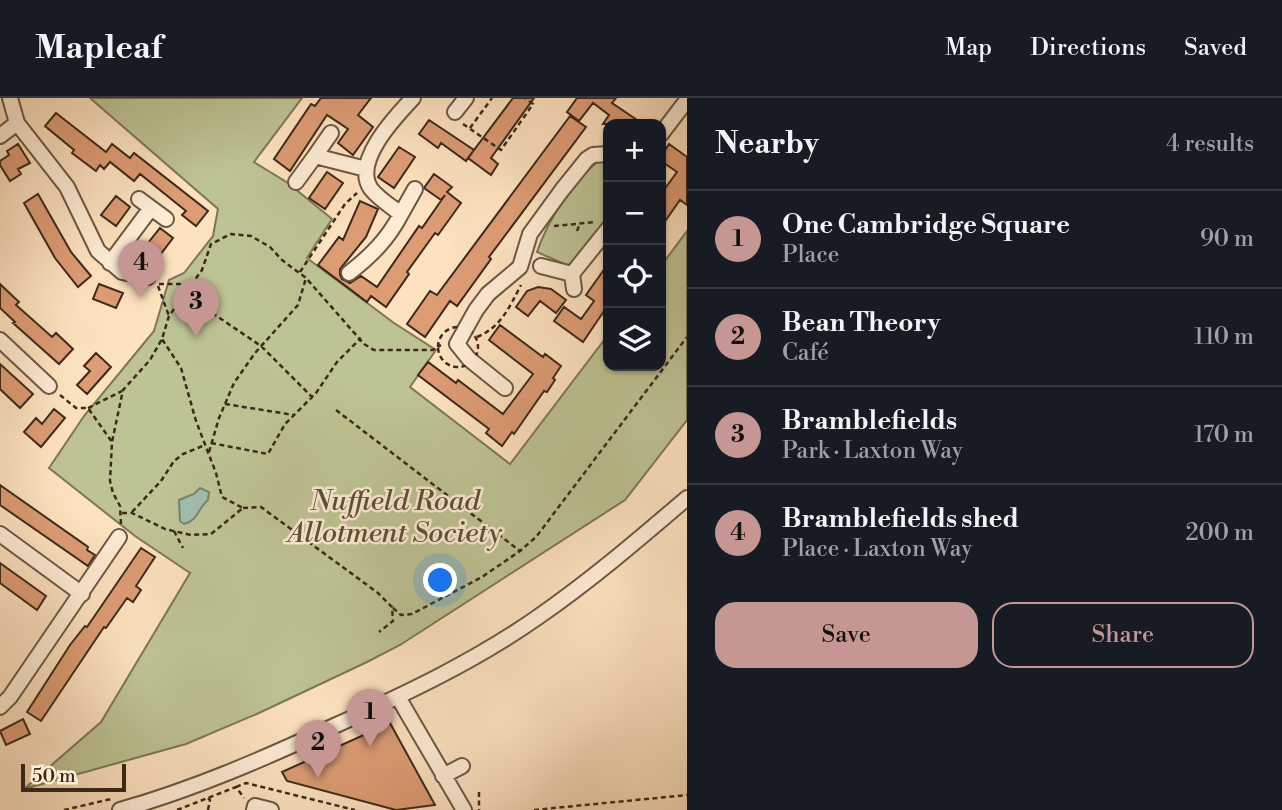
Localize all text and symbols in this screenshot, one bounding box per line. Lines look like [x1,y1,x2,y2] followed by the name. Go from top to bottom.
[35,28,162,69] text: Mapleaf
[945,33,992,63] text: Map
[1030,33,1146,63] text: Directions
[1184,33,1247,63] text: Saved
[603,119,666,371] map controls
[603,119,666,182] button: +
[715,125,819,163] text: Nearby
[1166,130,1254,158] text: 4 results
[603,182,666,245] button: −
[782,209,1070,241] text: One Cambridge Square
[732,225,744,253] text: 1
[1200,225,1254,253] text: 90 m
[118,240,164,298] pin: 4
[782,241,839,269] text: Place
[603,245,666,308] button: locate
[173,279,219,337] pin: 3
[782,307,940,339] text: Bean Theory
[603,308,666,371] button: layers
[731,323,745,351] text: 2
[1194,323,1254,351] text: 110 m
[782,339,829,367] text: Café
[782,405,957,437] text: Bramblefields
[731,421,745,449] text: 3
[1194,421,1254,449] text: 170 m
[782,437,963,465] text: Park · Laxton Way
[285,484,503,551] park label: Nuffield Road Allotment Society
[782,503,1019,535] text: Bramblefields shed
[730,519,746,547] text: 4
[1186,519,1254,547] text: 200 m
[782,535,972,563] text: Place · Laxton Way
[423,563,457,597] your location
[715,602,978,668] button: Save
[992,602,1254,668] button: Share
[347,689,393,747] pin: 1
[295,720,341,778] pin: 2
[21,761,126,793] scale bar
[32,764,76,788] text: 50 m

